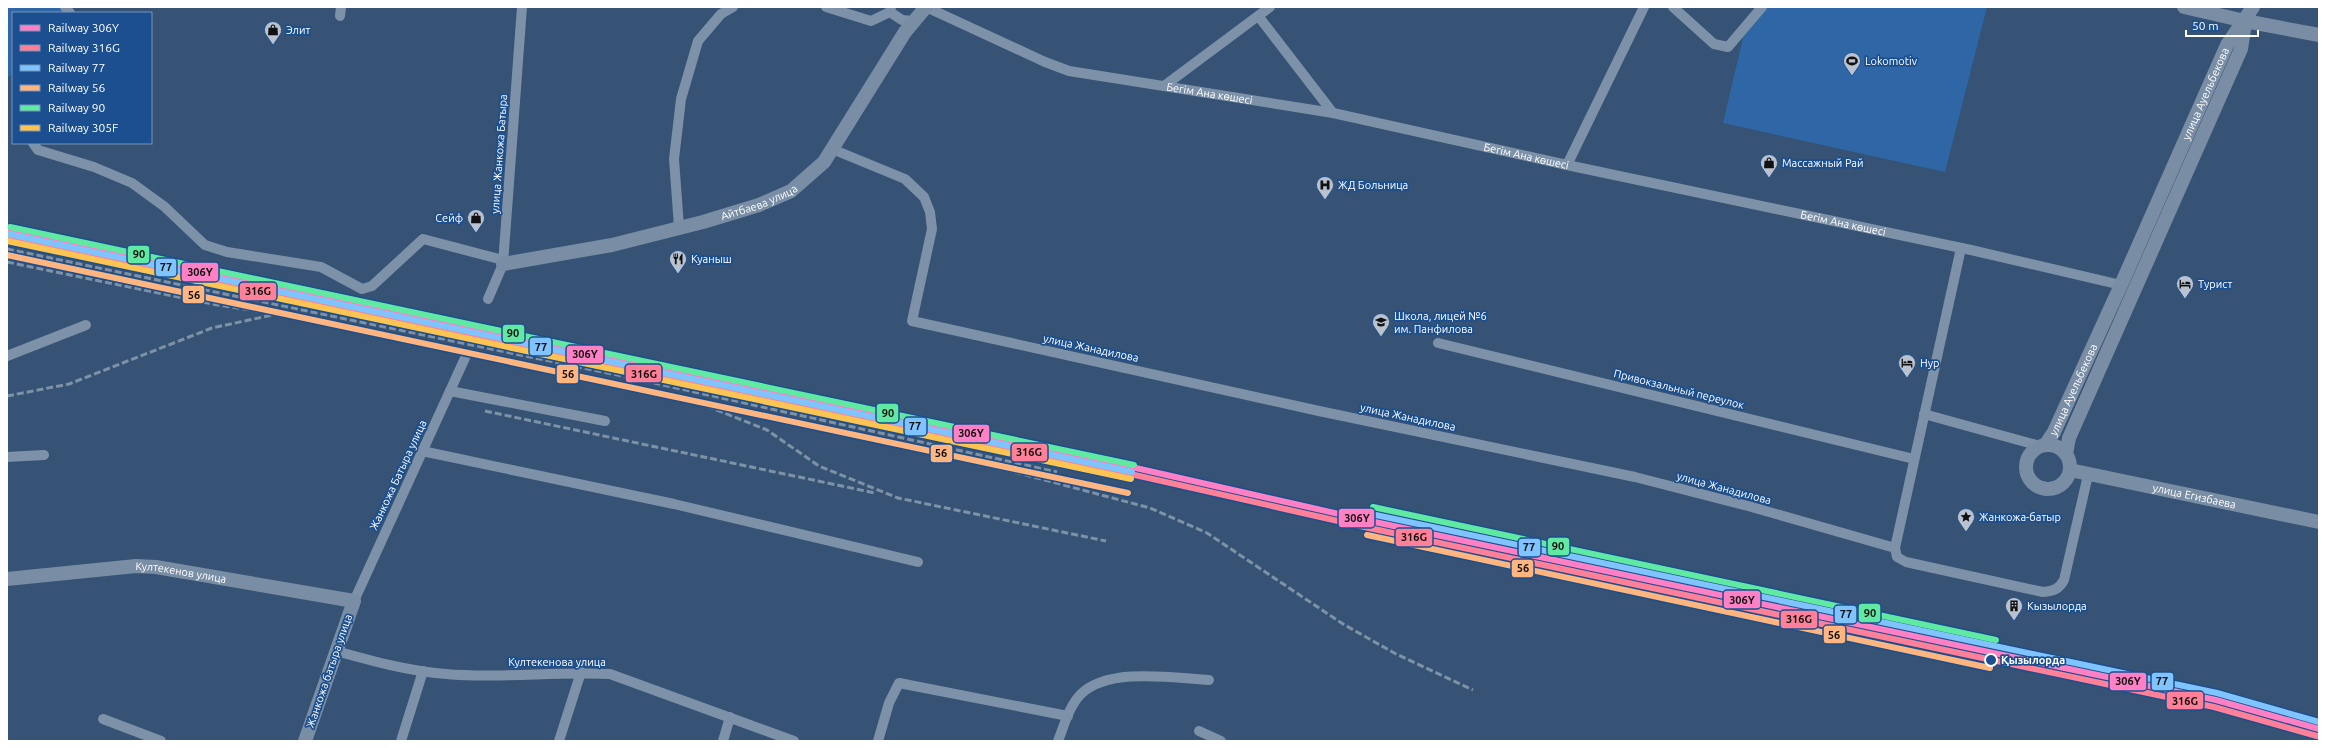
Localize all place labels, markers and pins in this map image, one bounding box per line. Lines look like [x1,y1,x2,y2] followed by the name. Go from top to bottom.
[263,20,283,45] shop icon: Элит
[286,24,311,36] place label: Элит
[1842,51,1862,76] sports icon: Lokomotiv
[1865,55,1918,67] place label: Lokomotiv
[1759,153,1779,178] shop icon: Массажный Рай
[1782,157,1864,169] place label: Массажный Рай
[1315,175,1335,200] hospital icon: ЖД Больница
[1338,179,1408,191] place label: ЖД Больница
[466,208,486,233] shop icon: Сейф
[435,212,463,224] place label: Сейф
[668,249,688,274] restaurant icon: Куаныш
[691,253,732,265] place label: Куаныш
[2175,274,2195,299] hotel icon: Турист
[2198,278,2233,290] place label: Турист
[1394,310,1487,335] place label: Школа, лицей №6 им. Панфилова
[1371,312,1391,337] school or university icon: Школа, лицей №6 им. Панфилова
[1897,353,1917,378] hotel icon: Нур
[1920,357,1939,369] place label: Нур
[1956,507,1976,532] place icon: Жанкожа-батыр
[1979,511,2061,523] place label: Жанкожа-батыр
[2004,596,2024,621] building icon: Кызылорда
[2027,600,2087,612] place label: Кызылорда
[1984,653,1998,667] marker: Қызылорда
[2001,654,2065,666] place label: Қызылорда

